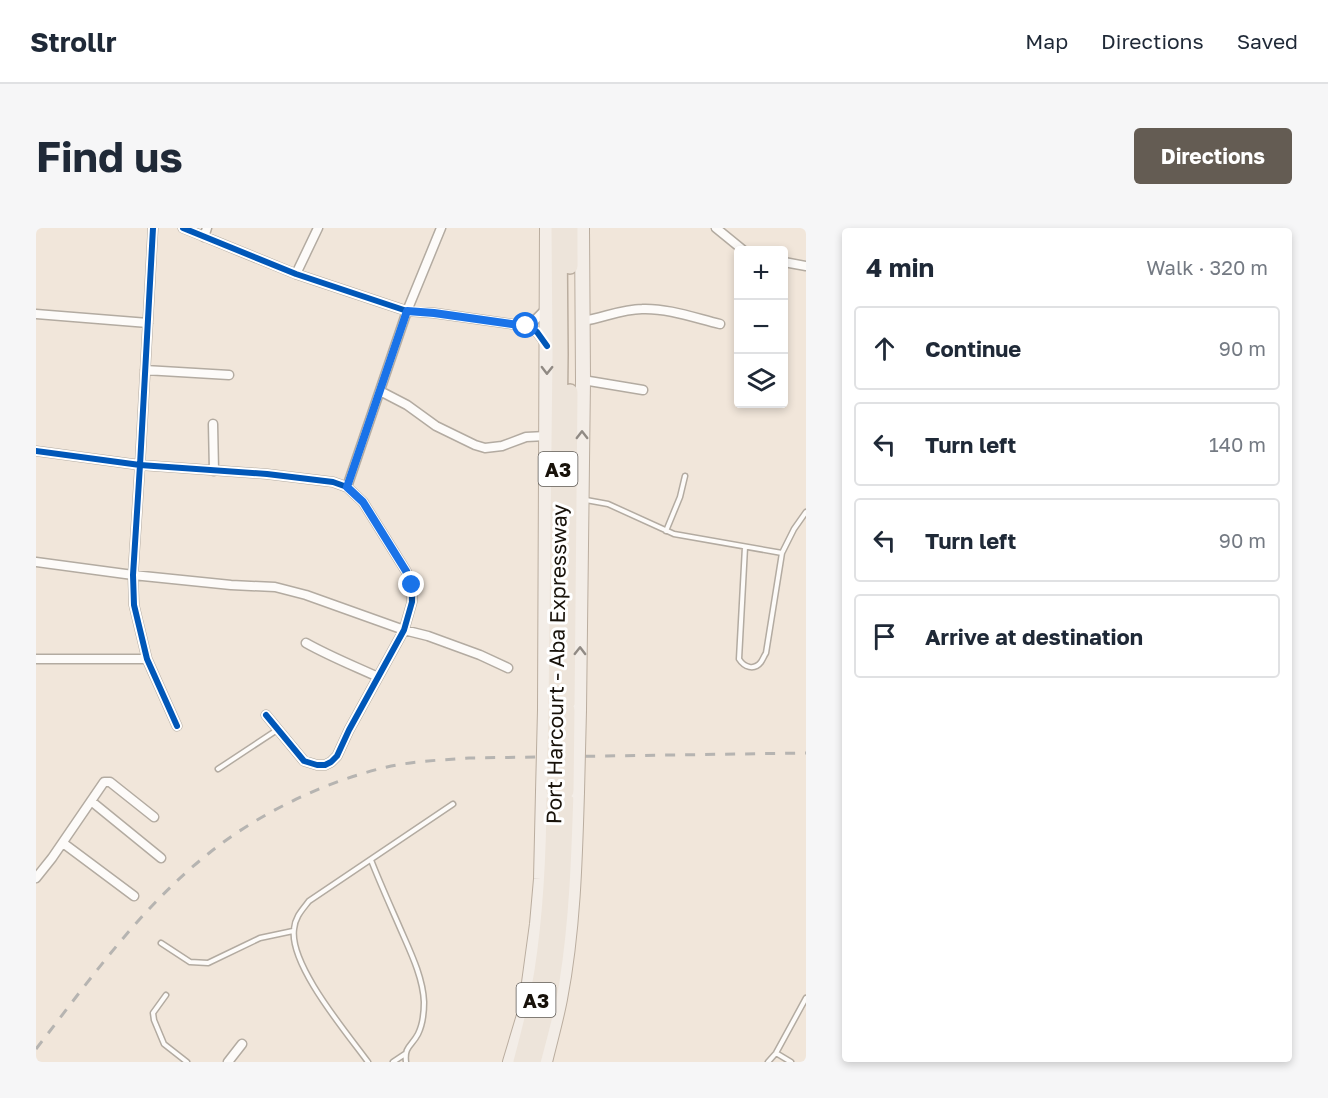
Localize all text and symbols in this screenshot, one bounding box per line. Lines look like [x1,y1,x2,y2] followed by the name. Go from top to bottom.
[30,25,117,58] text: Strollr
[1025,28,1068,54] text: Map
[1101,28,1204,54] text: Directions
[1237,28,1298,54] text: Saved
[1134,128,1292,184] button: Directions
[36,131,183,181] text: Find us
[734,246,788,408] map controls
[734,246,788,300] button: +
[866,252,934,283] text: 4 min
[1146,255,1268,279] text: Walk · 320 m
[734,300,788,354] button: −
[512,312,538,338] route start
[868,332,901,365] icon: ahead
[925,335,1021,362] text: Continue
[1219,336,1266,360] text: 90 m
[734,354,788,408] button: layers
[541,366,553,375] one-way arrow
[868,428,901,461] icon: left
[576,431,588,440] one-way arrow
[925,431,1016,458] text: Turn left
[1209,432,1266,456] text: 140 m
[538,452,578,486] road number: A3
[540,504,572,824] street label: Port Harcourt - Aba Expressway
[868,524,901,557] icon: left
[925,527,1016,554] text: Turn left
[1219,528,1266,552] text: 90 m
[398,571,424,597] route end
[868,620,901,653] icon: arrive
[925,623,1143,650] text: Arrive at destination
[573,647,586,656] one-way arrow
[516,983,556,1017] road number: A3

